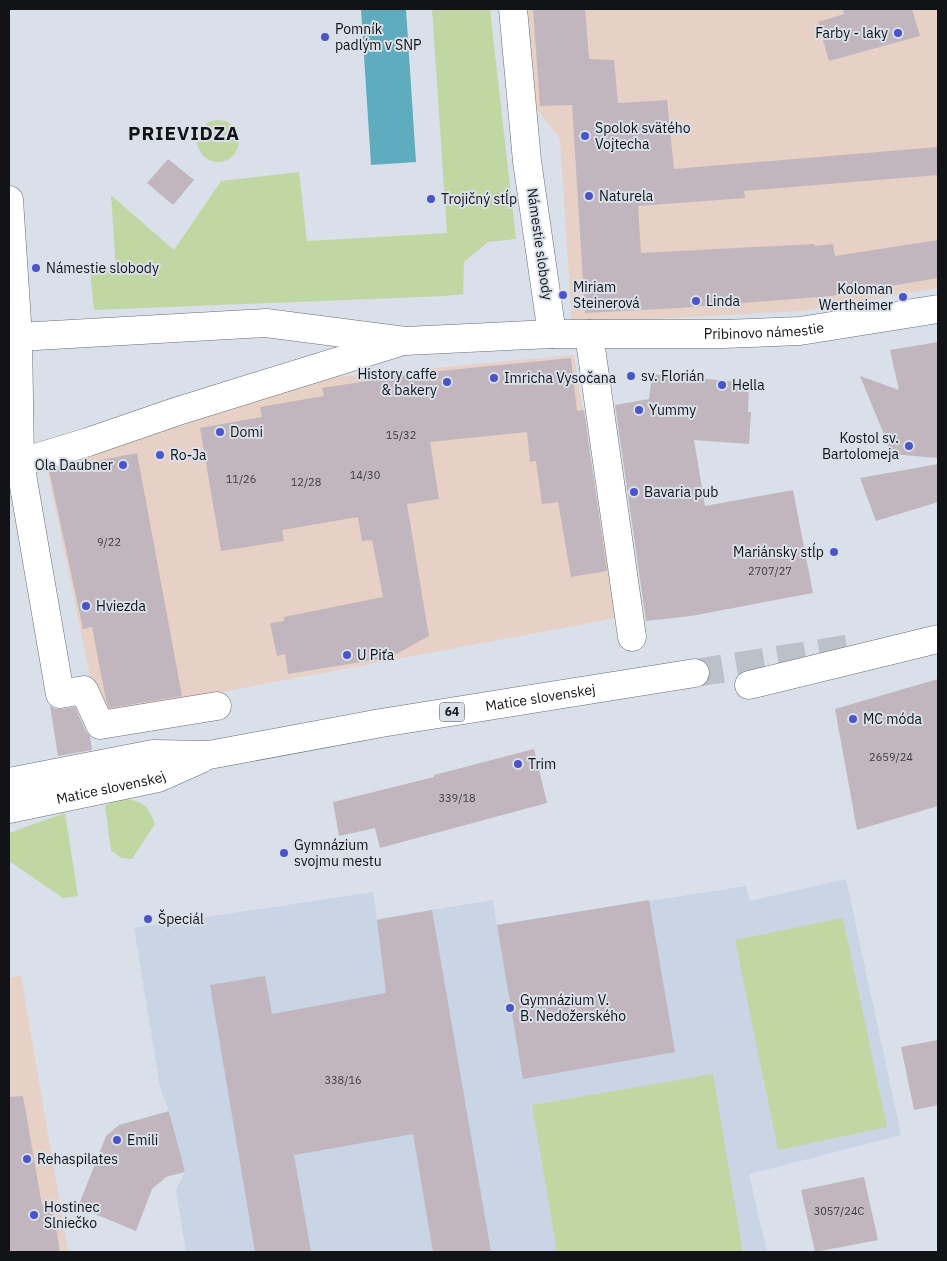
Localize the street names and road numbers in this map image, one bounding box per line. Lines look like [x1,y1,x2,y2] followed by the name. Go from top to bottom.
[523,187,557,301] street label: Námestie slobody
[704,318,826,343] street label: Pribinovo námestie
[484,680,597,715] street label: Matice slovenskej
[440,702,464,722] road number: 64
[55,767,168,808] street label: Matice slovenskej

